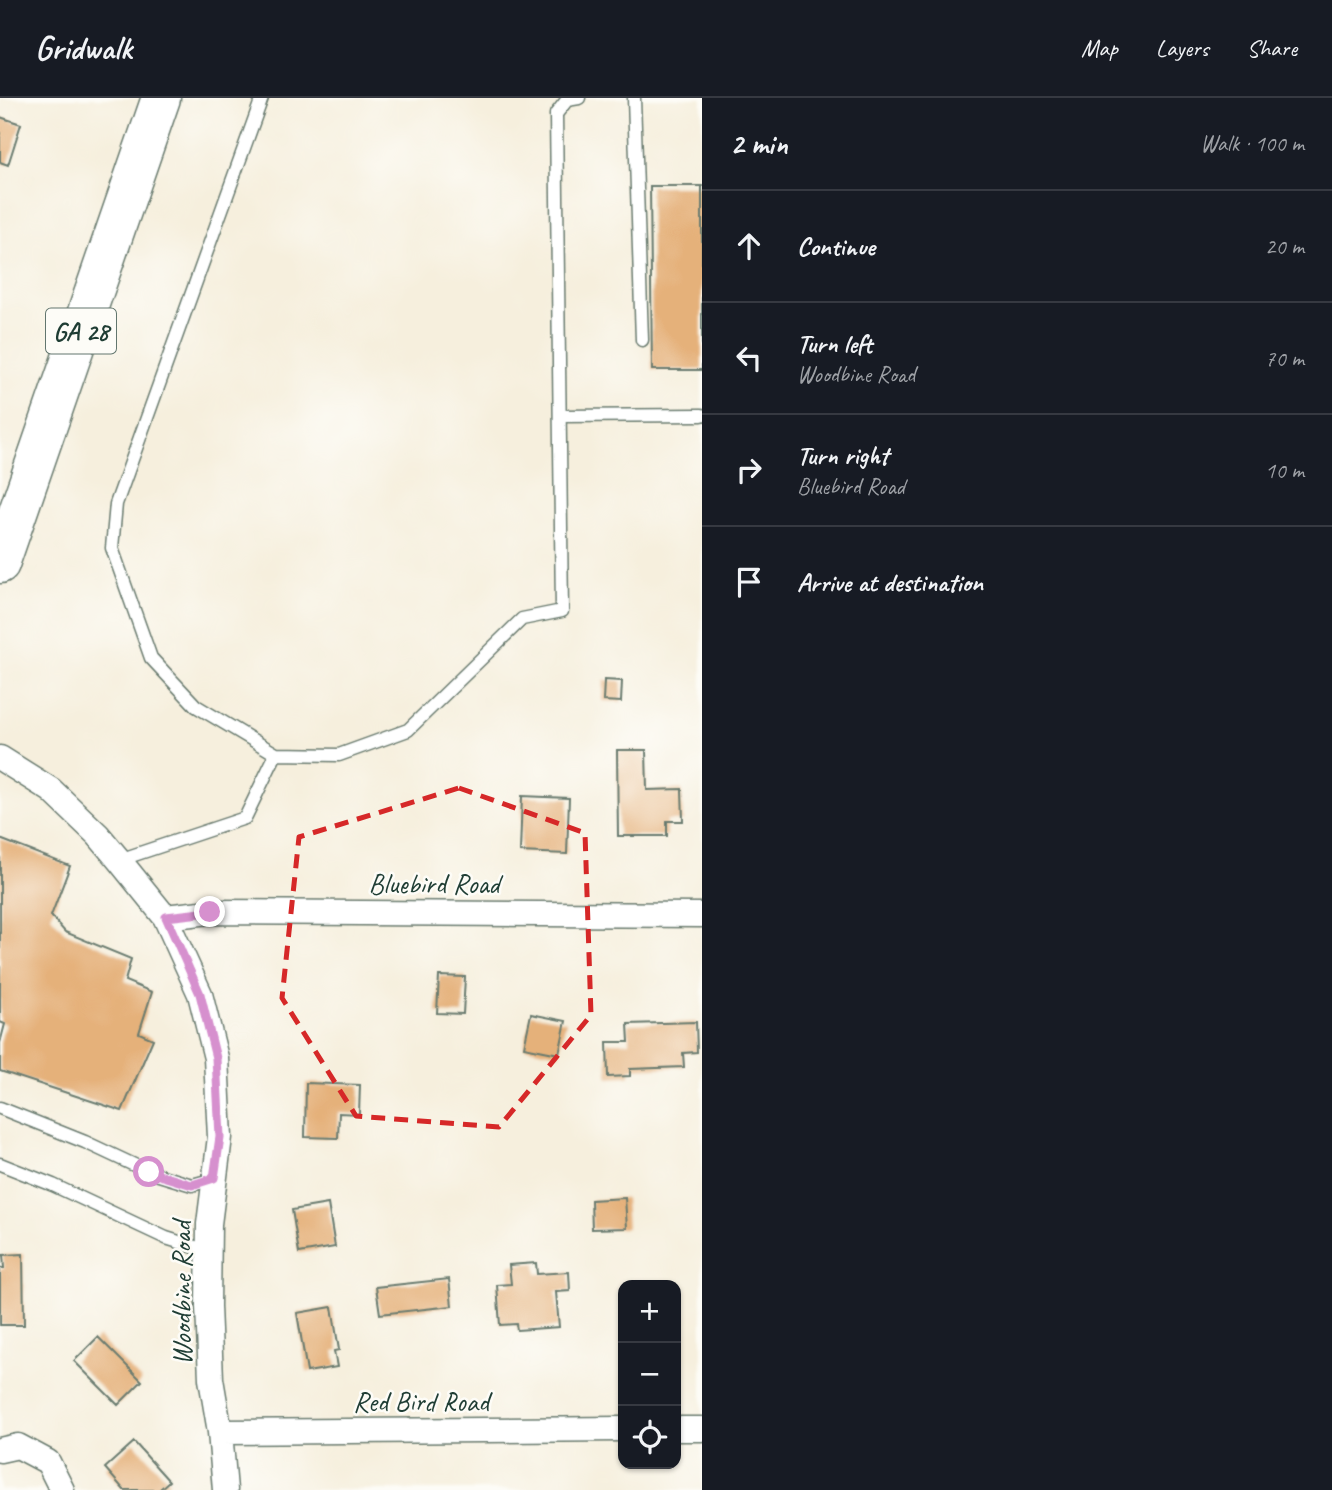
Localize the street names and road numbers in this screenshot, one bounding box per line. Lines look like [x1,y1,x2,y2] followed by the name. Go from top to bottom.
[46,308,116,354] road number: GA 28
[368,866,504,901] street label: Bluebird Road
[164,1217,199,1365] street label: Woodbine Road
[353,1384,493,1419] street label: Red Bird Road

